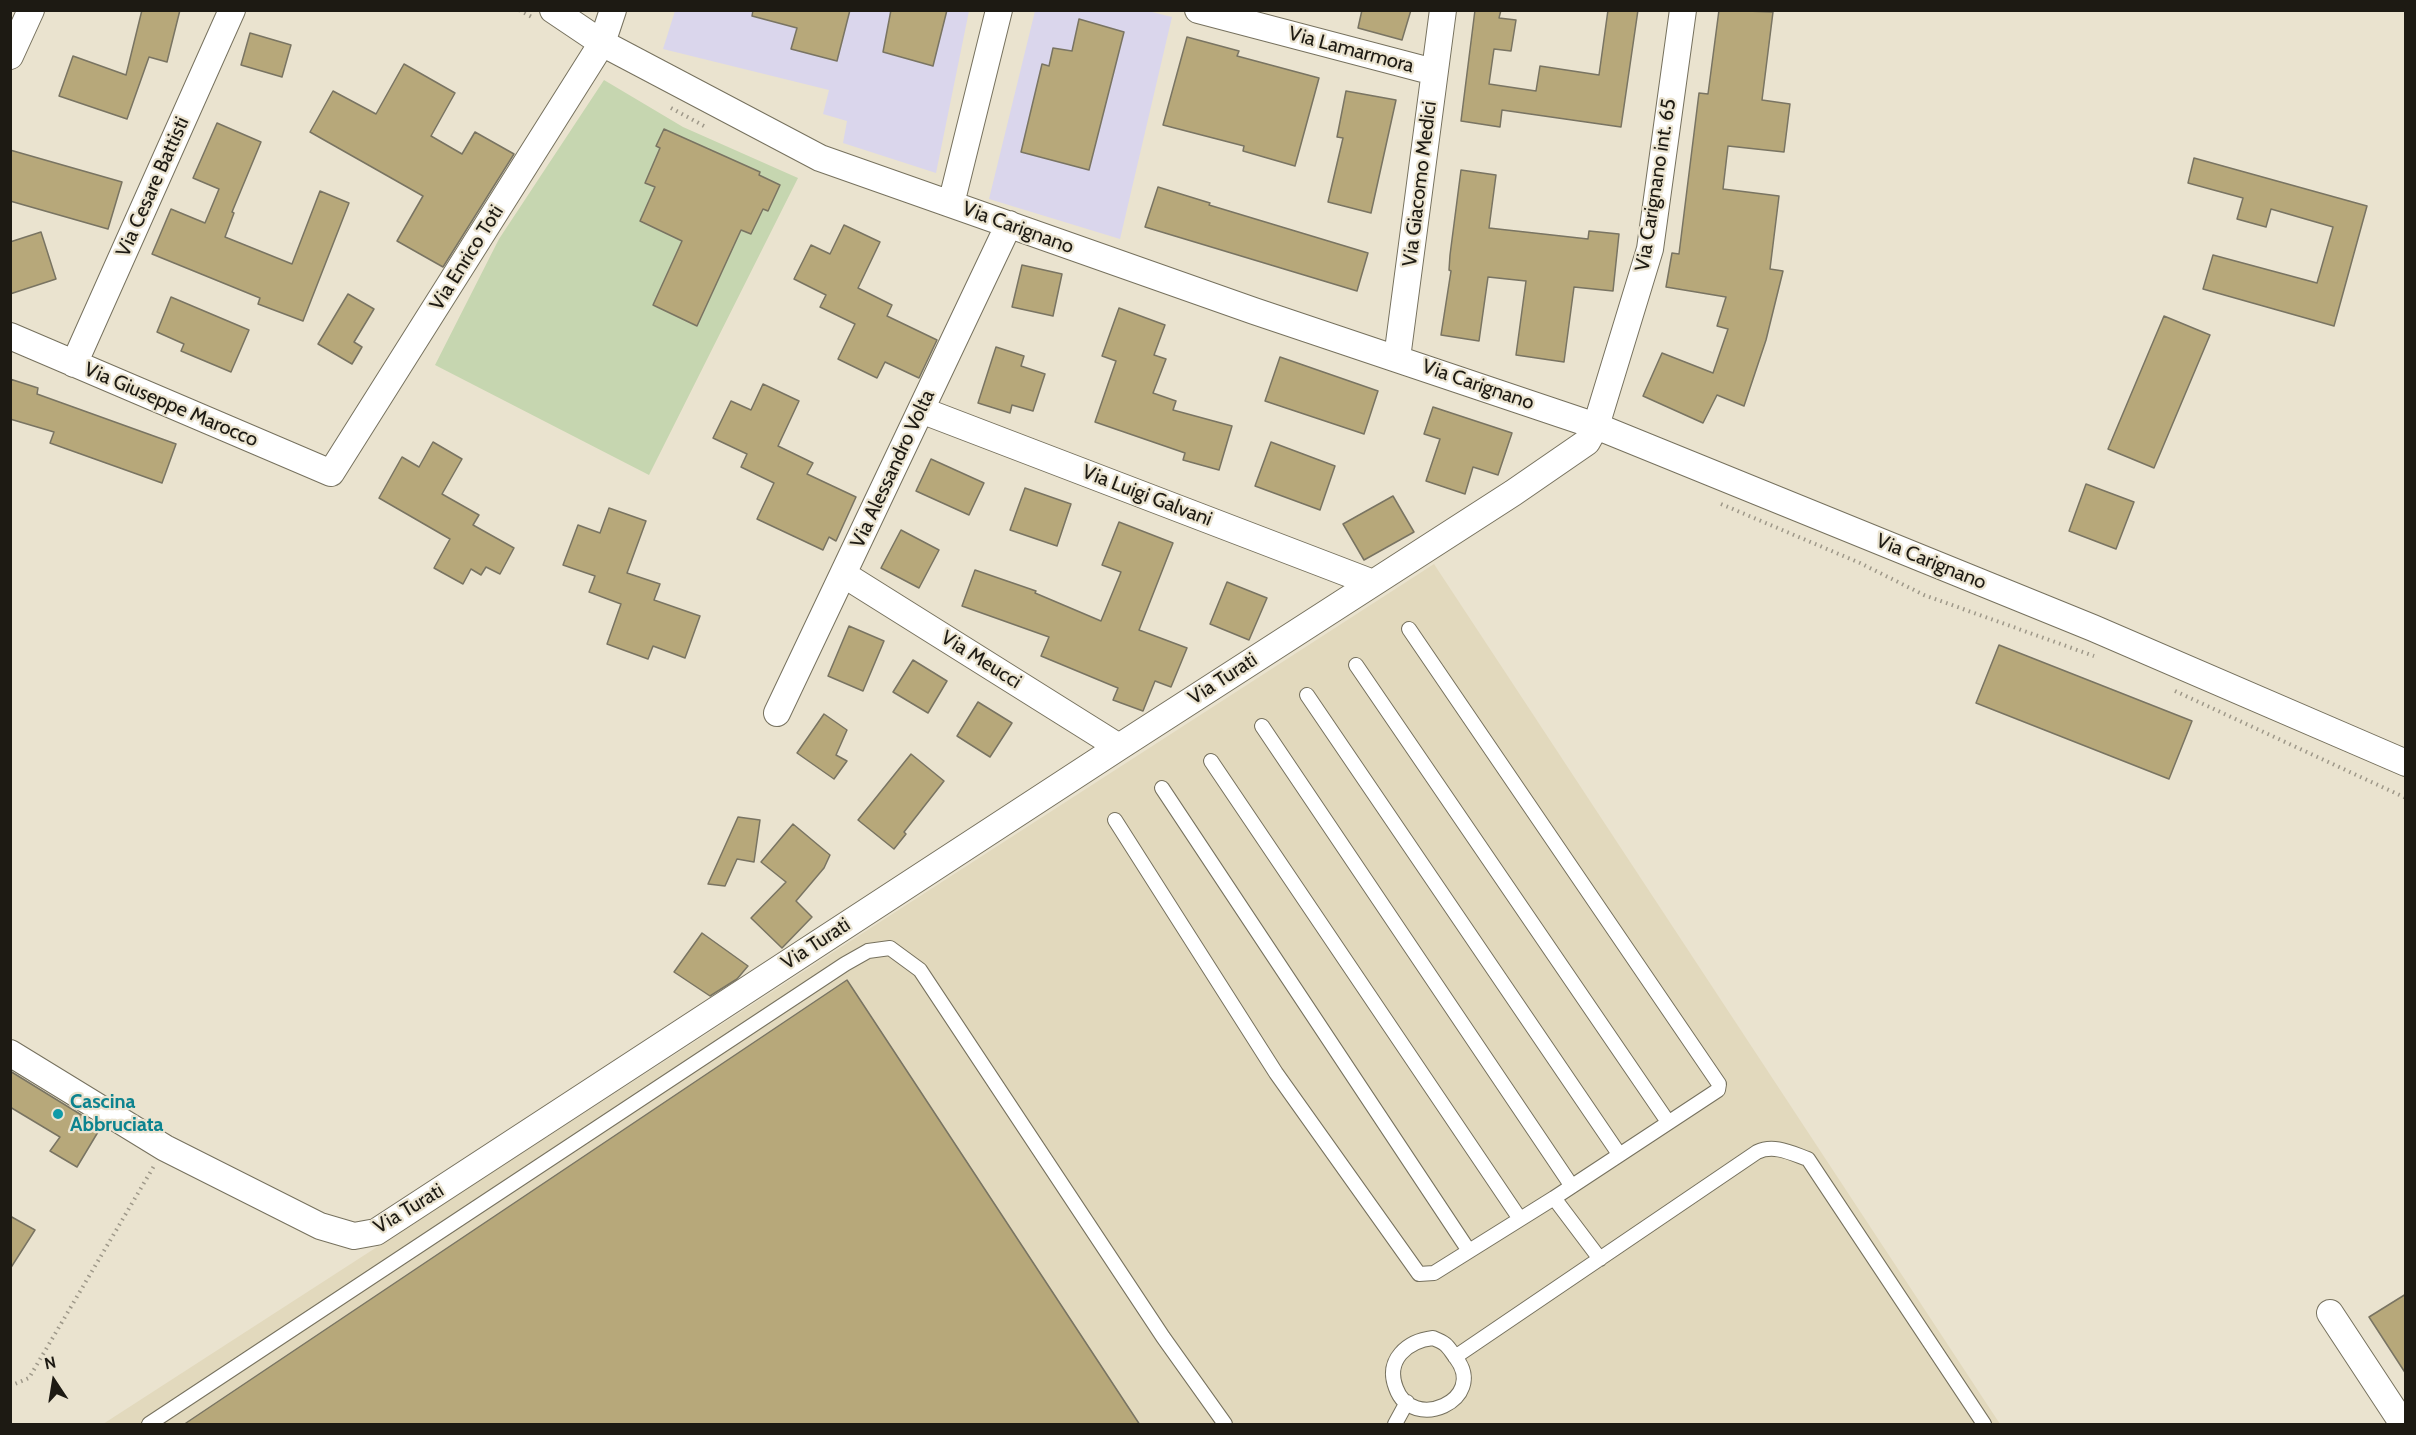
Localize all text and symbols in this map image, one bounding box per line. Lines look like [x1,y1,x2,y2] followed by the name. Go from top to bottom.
[1286,22,1416,78] street label: Via Lamarmora
[1631,97,1681,273] street label: Via Carignano int. 65
[1398,100,1442,268] street label: Via Giacomo Medici
[111,113,195,261] street label: Via Cesare Battisti
[959,197,1077,259] street label: Via Carignano
[425,201,509,315] street label: Via Enrico Toti
[1419,355,1537,415] street label: Via Carignano
[80,357,262,453] street label: Via Giuseppe Marocco
[846,386,940,552] street label: Via Alessandro Volta
[1079,460,1215,532] street label: Via Luigi Galvani
[1872,529,1990,595] street label: Via Carignano
[936,626,1026,694] street label: Via Meucci
[1184,648,1262,710] street label: Via Turati
[777,913,855,975] street label: Via Turati
[70,1090,164,1137] place label: Cascina Abbruciata
[51,1107,65,1121] marker: Cascina Abbruciata
[370,1179,448,1239] street label: Via Turati
[24,1351,84,1411] north arrow
[43,1352,58,1373] text: N

